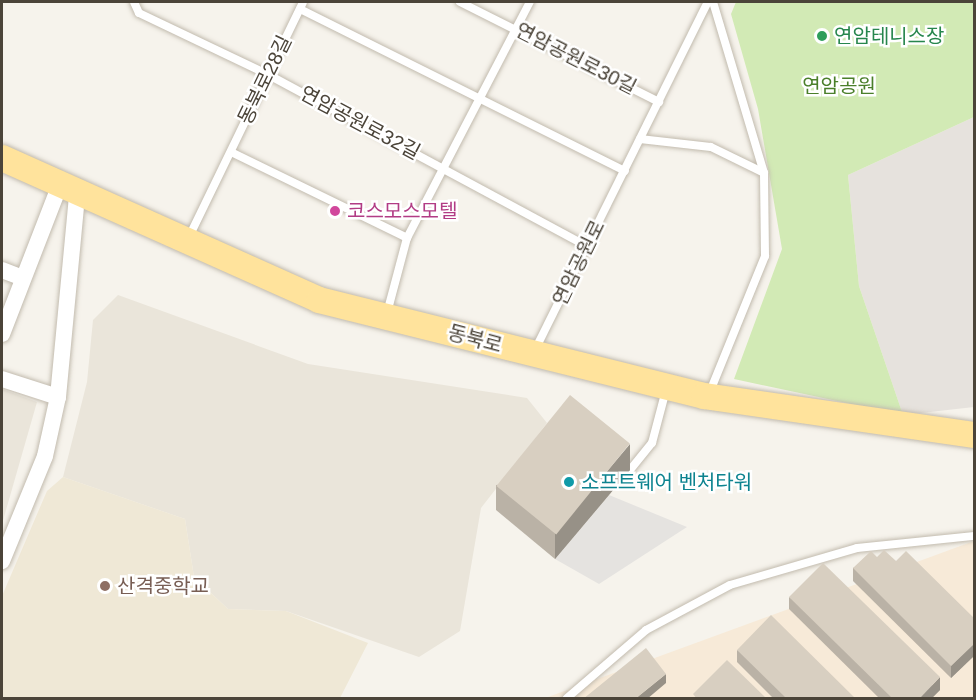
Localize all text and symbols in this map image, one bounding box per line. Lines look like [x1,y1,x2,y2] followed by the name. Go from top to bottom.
[511,18,641,100] street label: 연암공원로30길
[834,24,944,48] place label: 연암테니스장
[815,29,829,43] marker: 연암테니스장
[233,32,297,128] street label: 동북로28길
[802,74,876,98] park label: 연암공원
[296,81,424,165] street label: 연암공원로32길
[347,199,457,223] place label: 코스모스모텔
[328,204,342,218] marker: 코스모스모텔
[548,216,610,310] street label: 연암공원로
[445,320,505,358] street label: 동북로
[581,470,752,494] place label: 소프트웨어 벤처타워
[562,475,576,489] marker: 소프트웨어 벤처타워
[117,574,209,598] place label: 산격중학교
[98,579,112,593] marker: 산격중학교

